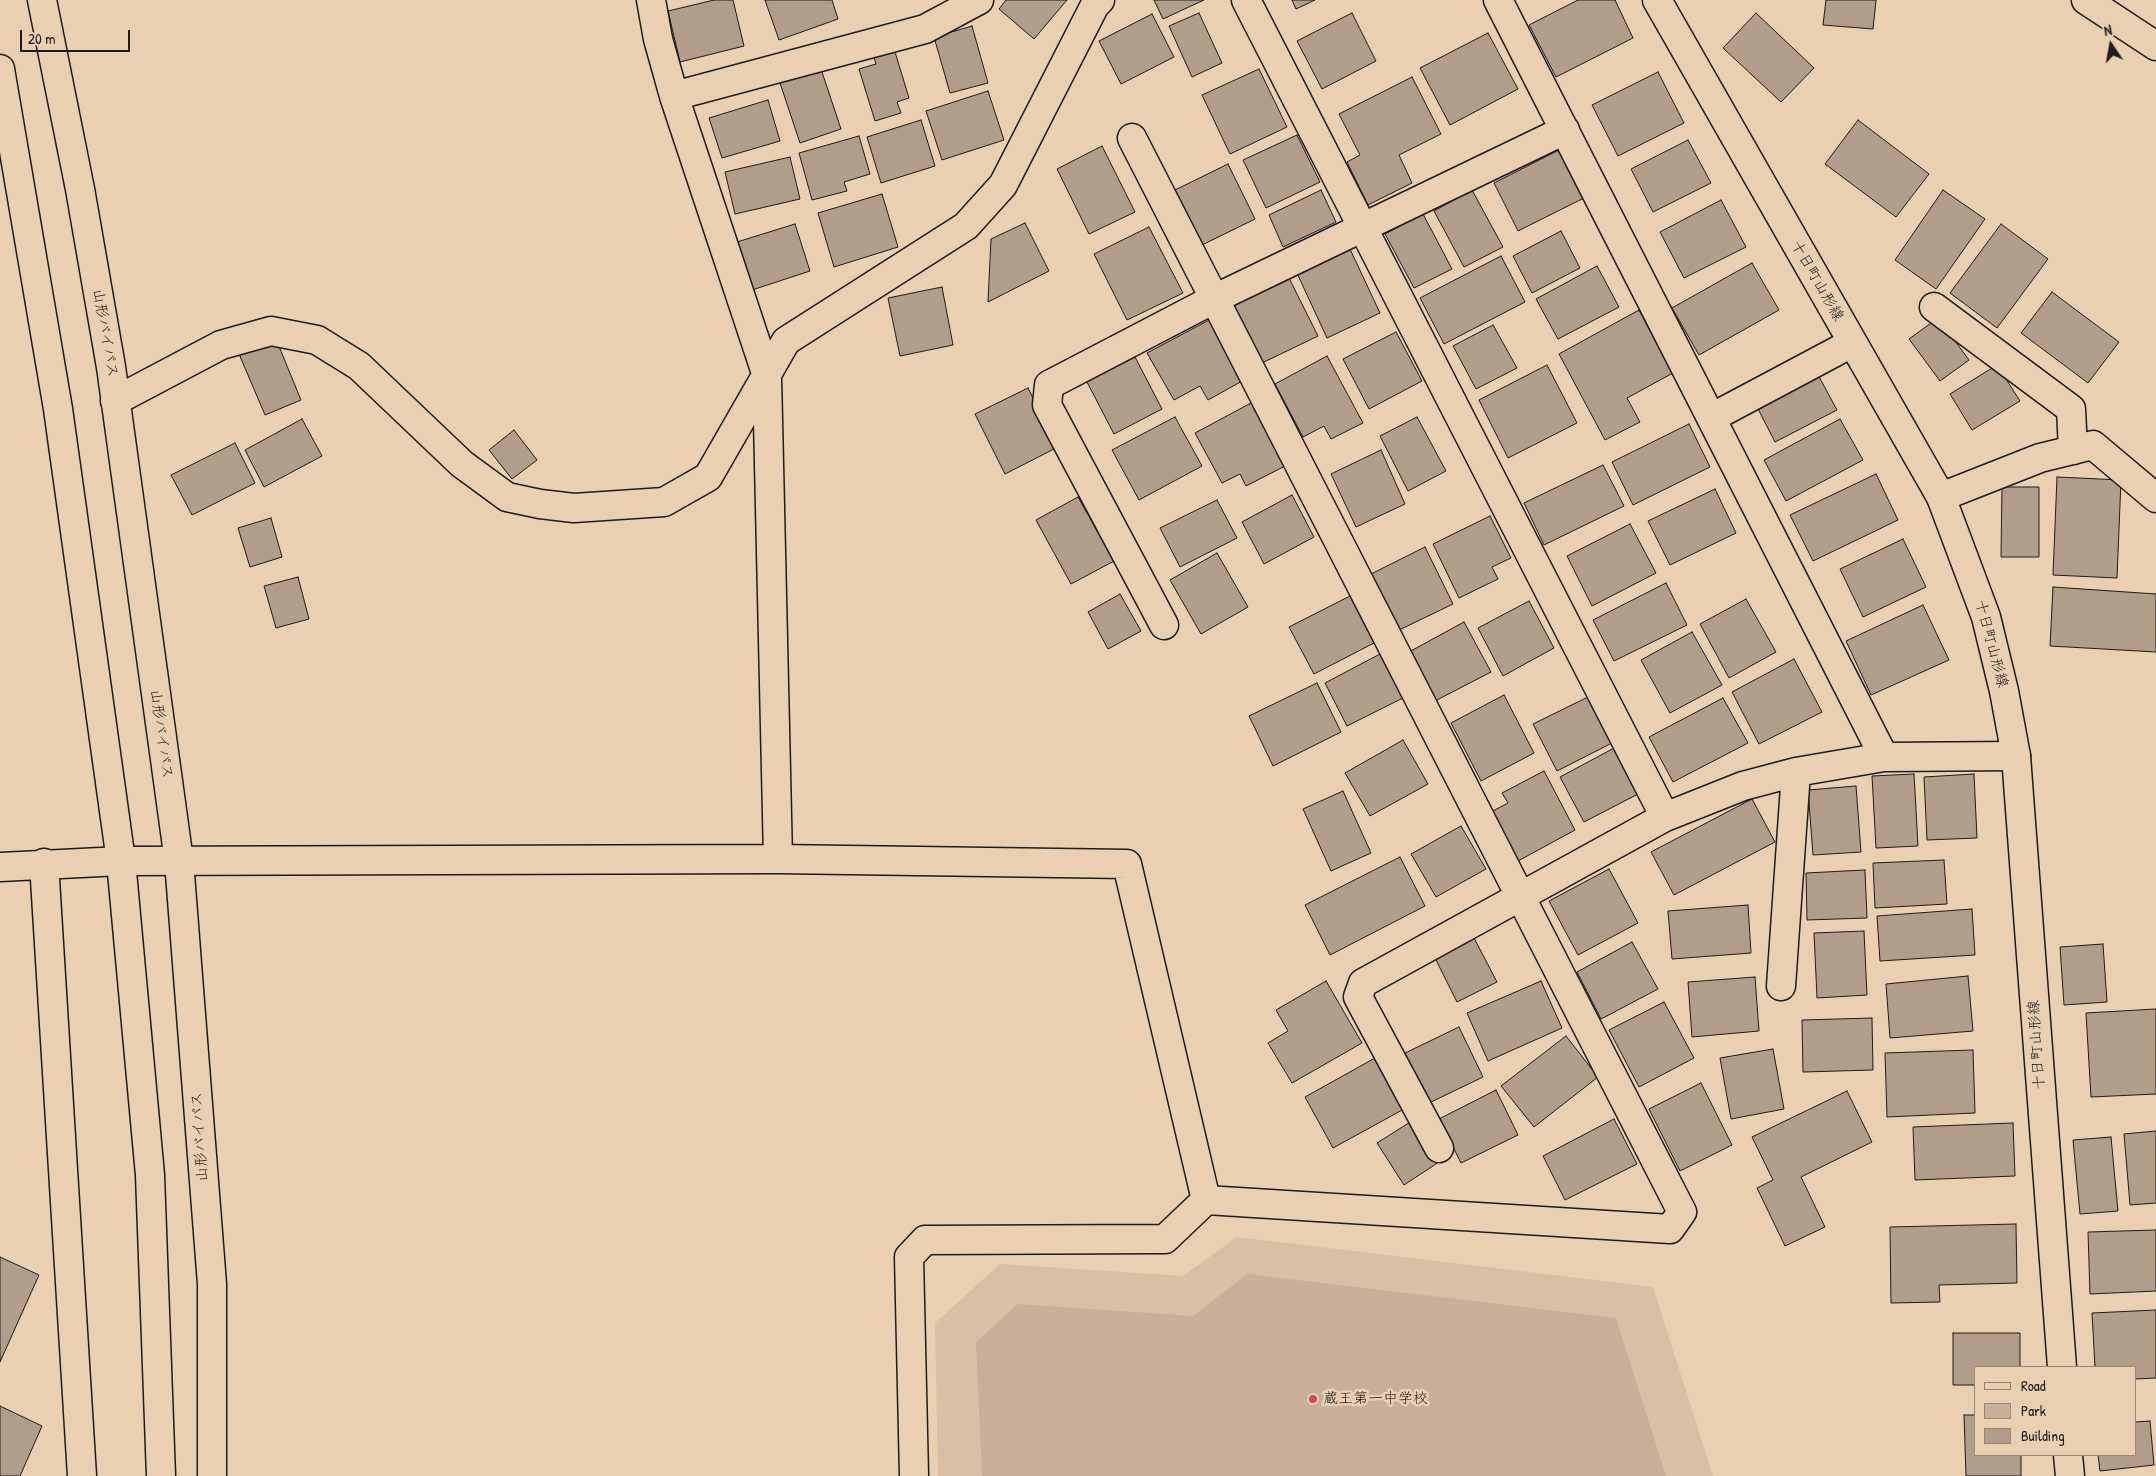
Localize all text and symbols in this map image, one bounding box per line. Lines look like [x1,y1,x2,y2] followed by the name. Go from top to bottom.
[22,20,132,52] scale bar
[2086,20,2136,70] north arrow
[2102,20,2113,40] text: N
[28,28,55,49] text: 20 m
[1787,238,1847,324] street label: 十日町山形線
[88,287,122,379] street label: 山形バイパス
[1971,598,2011,690] street label: 十日町山形線
[146,688,176,780] street label: 山形バイパス
[2025,999,2049,1091] street label: 十日町山形線
[188,1091,212,1183] street label: 山形バイパス
[1974,1366,2136,1456] legend
[2021,1375,2046,1396] text: Road
[1323,1390,1428,1408] place label: 蔵王第一中学校
[1307,1393,1319,1405] marker: 蔵王第一中学校
[2021,1400,2046,1421] text: Park
[2021,1425,2065,1446] text: Building

